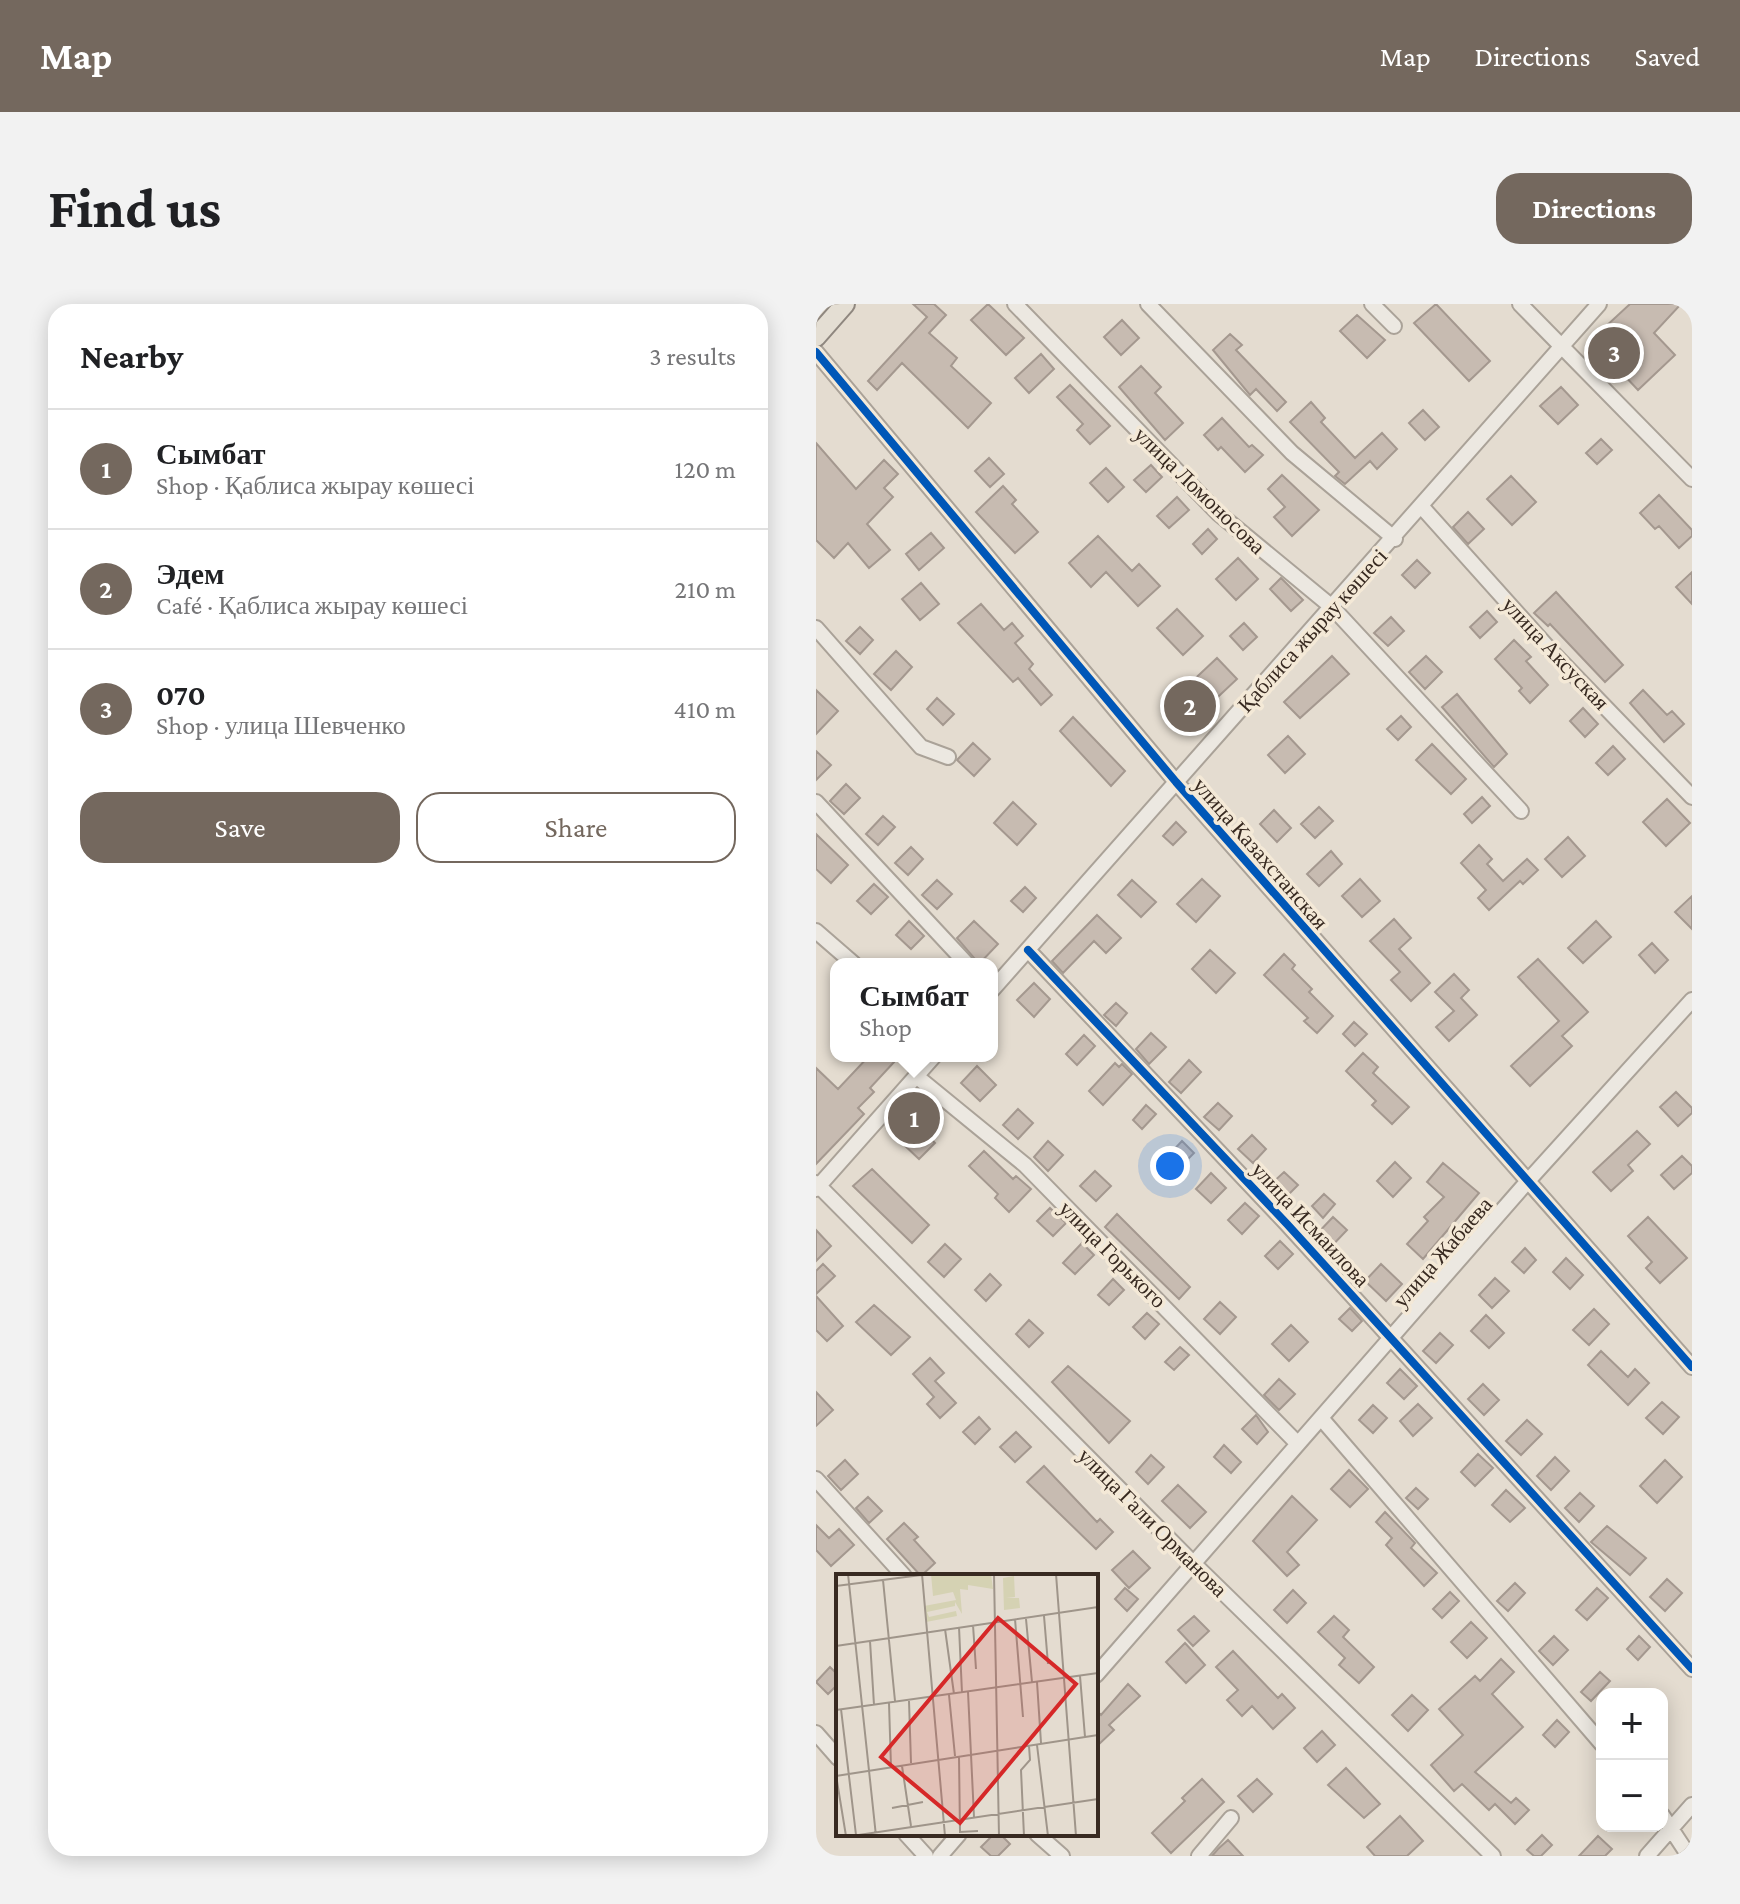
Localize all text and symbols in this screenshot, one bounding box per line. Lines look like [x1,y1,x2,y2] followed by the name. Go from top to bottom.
[40,35,113,77] text: Map
[1380,41,1431,72] text: Map
[1475,41,1590,72] text: Directions
[1634,41,1700,72] text: Saved
[1496,173,1692,244] button: Directions
[48,177,221,239] text: Find us
[1588,323,1640,383] pin: 3
[80,338,183,375] text: Nearby
[649,342,736,371] text: 3 results
[1129,422,1270,559] street label: улица Ломоносова
[156,437,265,470] text: Сымбат
[101,455,111,484] text: 1
[675,455,736,484] text: 120 m
[156,471,474,500] text: Shop · Қаблиса жырау көшесі
[1232,543,1392,717] street label: Қаблиса жырау көшесі
[156,557,225,590] text: Эдем
[99,575,113,604] text: 2
[675,575,736,604] text: 210 m
[156,591,468,620] text: Café · Қаблиса жырау көшесі
[1497,592,1614,715] street label: улица Аксуская
[1164,676,1216,736] pin: 2
[156,678,206,711] text: 070
[100,695,112,724] text: 3
[674,695,736,724] text: 410 m
[156,711,406,740] text: Shop · улица Шевченко
[1188,772,1333,934] street label: улица Казахстанская
[80,792,400,863] button: Save
[416,792,736,863] button: Share
[830,958,998,1062] popup
[859,979,969,1012] text: Сымбат
[859,1013,912,1042] text: Shop
[888,1088,940,1148] pin: 1
[1150,1146,1190,1186] your location
[1247,1157,1375,1292] street label: улица Исмаилова
[1388,1192,1497,1313] street label: улица Жабаева
[1054,1196,1171,1313] street label: улица Горького
[1073,1443,1232,1602] street label: улица Гали Орманова
[836,1574,1098,1836] inset map
[1596,1688,1668,1832] map controls
[1596,1688,1668,1760] button: +
[1596,1760,1668,1832] button: −

